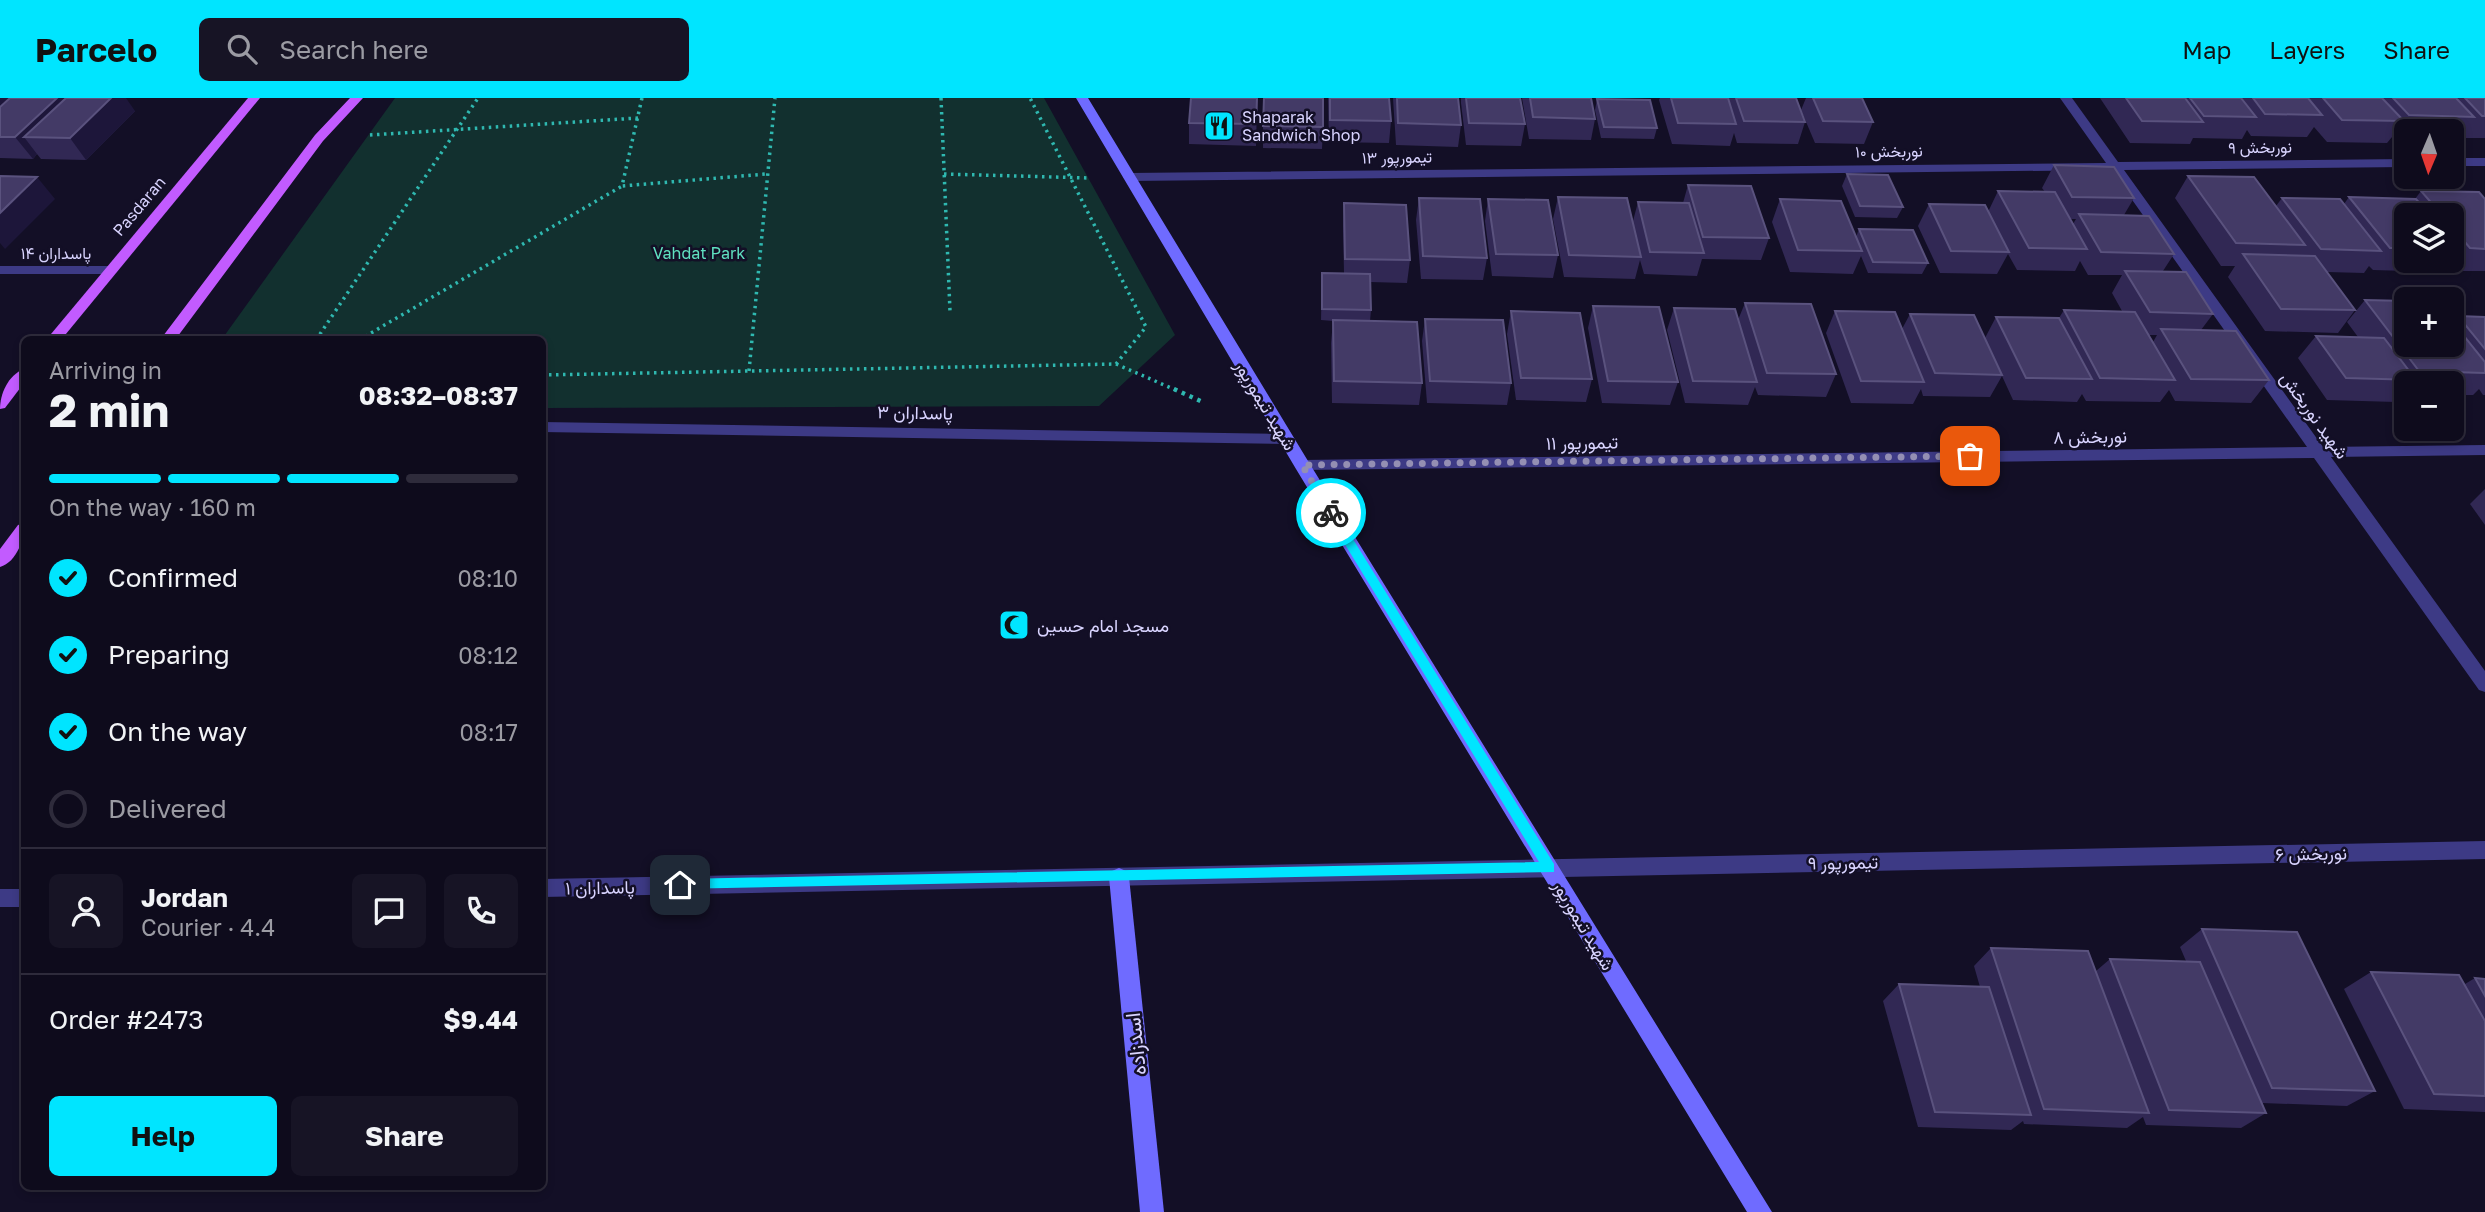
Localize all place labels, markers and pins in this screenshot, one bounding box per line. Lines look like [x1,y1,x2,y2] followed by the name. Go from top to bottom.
[1242,107,1360,145] place label: Shaparak Sandwich Shop
[1202,109,1236,143] restaurant icon: Shaparak Sandwich Shop
[1940,426,2000,486] pin
[997,608,1031,642] mosque icon: مسجد امام حسین
[1037,614,1169,638] place label: مسجد امام حسین
[650,855,710,915] pin

